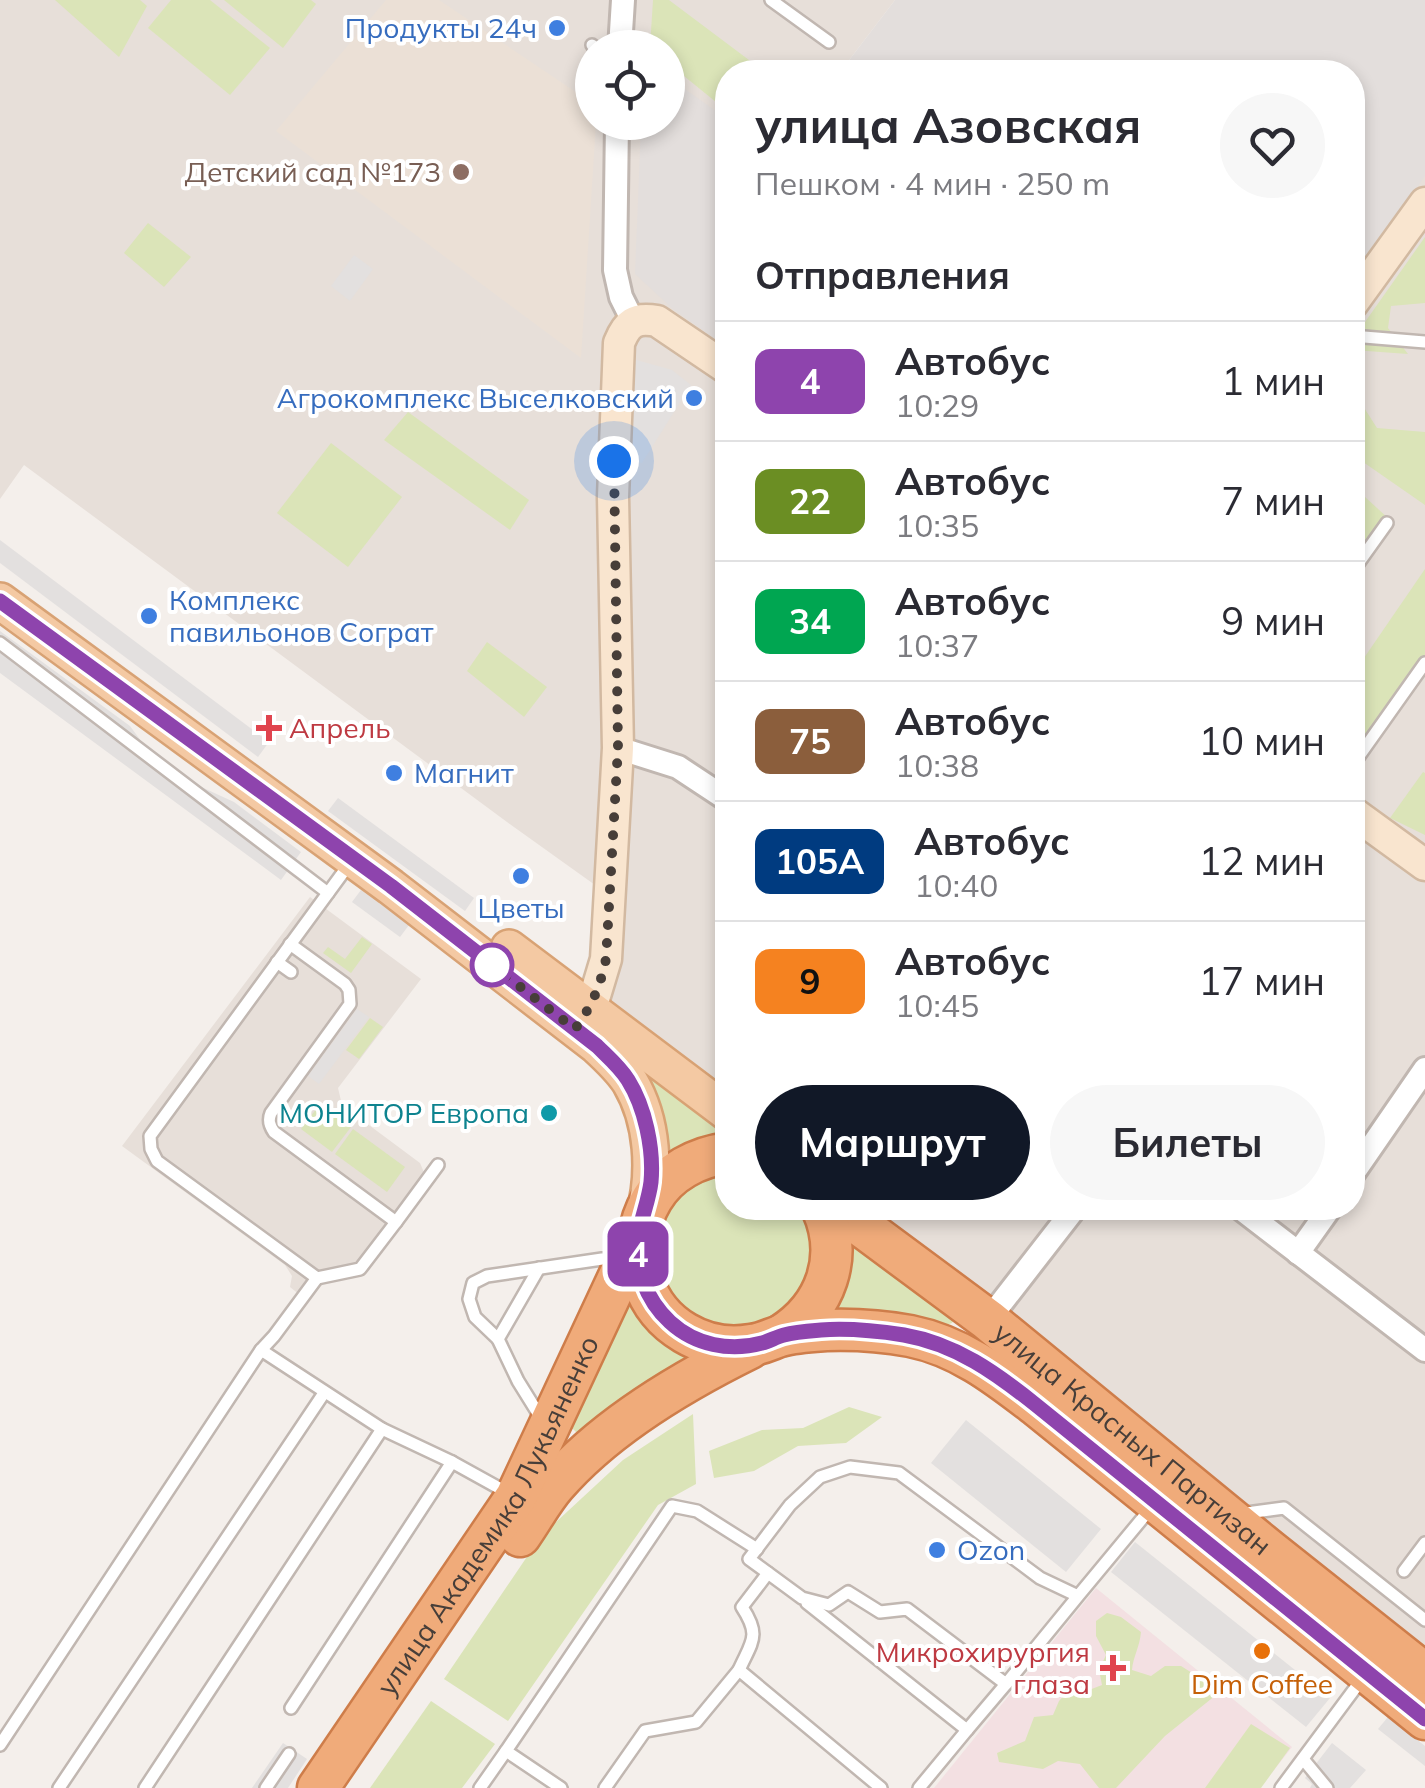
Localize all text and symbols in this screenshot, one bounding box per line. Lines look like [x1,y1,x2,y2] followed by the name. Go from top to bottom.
[345,10,537,45] place label: Продукты 24ч
[546,17,568,39] marker: Продукты 24ч
[575,30,685,140] map controls
[575,30,685,140] button: locate
[1220,93,1325,198] button: heart
[755,95,1141,155] text: улица Азовская
[184,154,441,189] place label: Детский cад №173
[450,161,472,183] marker: Детский cад №173
[755,163,1110,203] text: Пешком · 4 мин · 250 m
[755,251,1010,299] text: Отправления
[895,337,1050,385] text: Автобус
[1221,357,1325,405] text: 1 мин
[799,359,821,403] text: 4
[277,380,674,415] place label: Агрокомплекс Выселковский
[895,385,979,425] text: 10:29
[683,387,705,409] marker: Агрокомплекс Выселковский
[589,436,639,486] your location
[895,457,1050,505] text: Автобус
[1221,477,1325,525] text: 7 мин
[789,479,831,523] text: 22
[895,505,979,545] text: 10:35
[895,577,1050,625] text: Автобус
[169,582,434,649] place label: Комплекс павильонов Сограт
[1221,597,1325,645] text: 9 мин
[789,599,831,643] text: 34
[138,605,160,627] marker: Комплекс павильонов Сограт
[895,625,979,665] text: 10:37
[895,697,1050,745] text: Автобус
[289,710,391,745] place label: Апрель
[258,717,280,739] marker: Апрель
[1199,717,1325,765] text: 10 мин
[789,719,831,763] text: 75
[895,745,979,785] text: 10:38
[414,755,514,790] place label: Магнит
[383,762,405,784] marker: Магнит
[914,817,1070,865] text: Автобус
[1199,837,1325,885] text: 12 мин
[775,839,864,883] text: 105А
[510,865,532,887] marker: Цветы
[914,865,998,905] text: 10:40
[477,890,565,925] place label: Цветы
[895,937,1050,985] text: Автобус
[471,944,513,986] unlabelled marker
[1199,957,1325,1005] text: 17 мин
[799,959,821,1003] text: 9
[895,985,979,1025] text: 10:45
[755,1085,1030,1200] button: Маршрут
[1050,1085,1325,1200] button: Билеты
[279,1095,529,1130] place label: МОНИТОР Европа
[538,1102,560,1124] marker: МОНИТОР Европа
[606,1222,670,1286] line badge: 4
[627,1232,649,1276] text: 4
[987,1314,1279,1562] street label: улица Красных Партизан
[368,1330,606,1702] street label: улица Академика Лукьяненко
[957,1532,1025,1567] place label: Ozon
[926,1539,948,1561] marker: Ozon
[876,1634,1090,1701] place label: Микрохирургия глаза
[1251,1640,1273,1662] marker: Dim Coffee
[1100,1655,1126,1681] marker: Микрохирургия глаза
[1191,1666,1333,1701] place label: Dim Coffee

